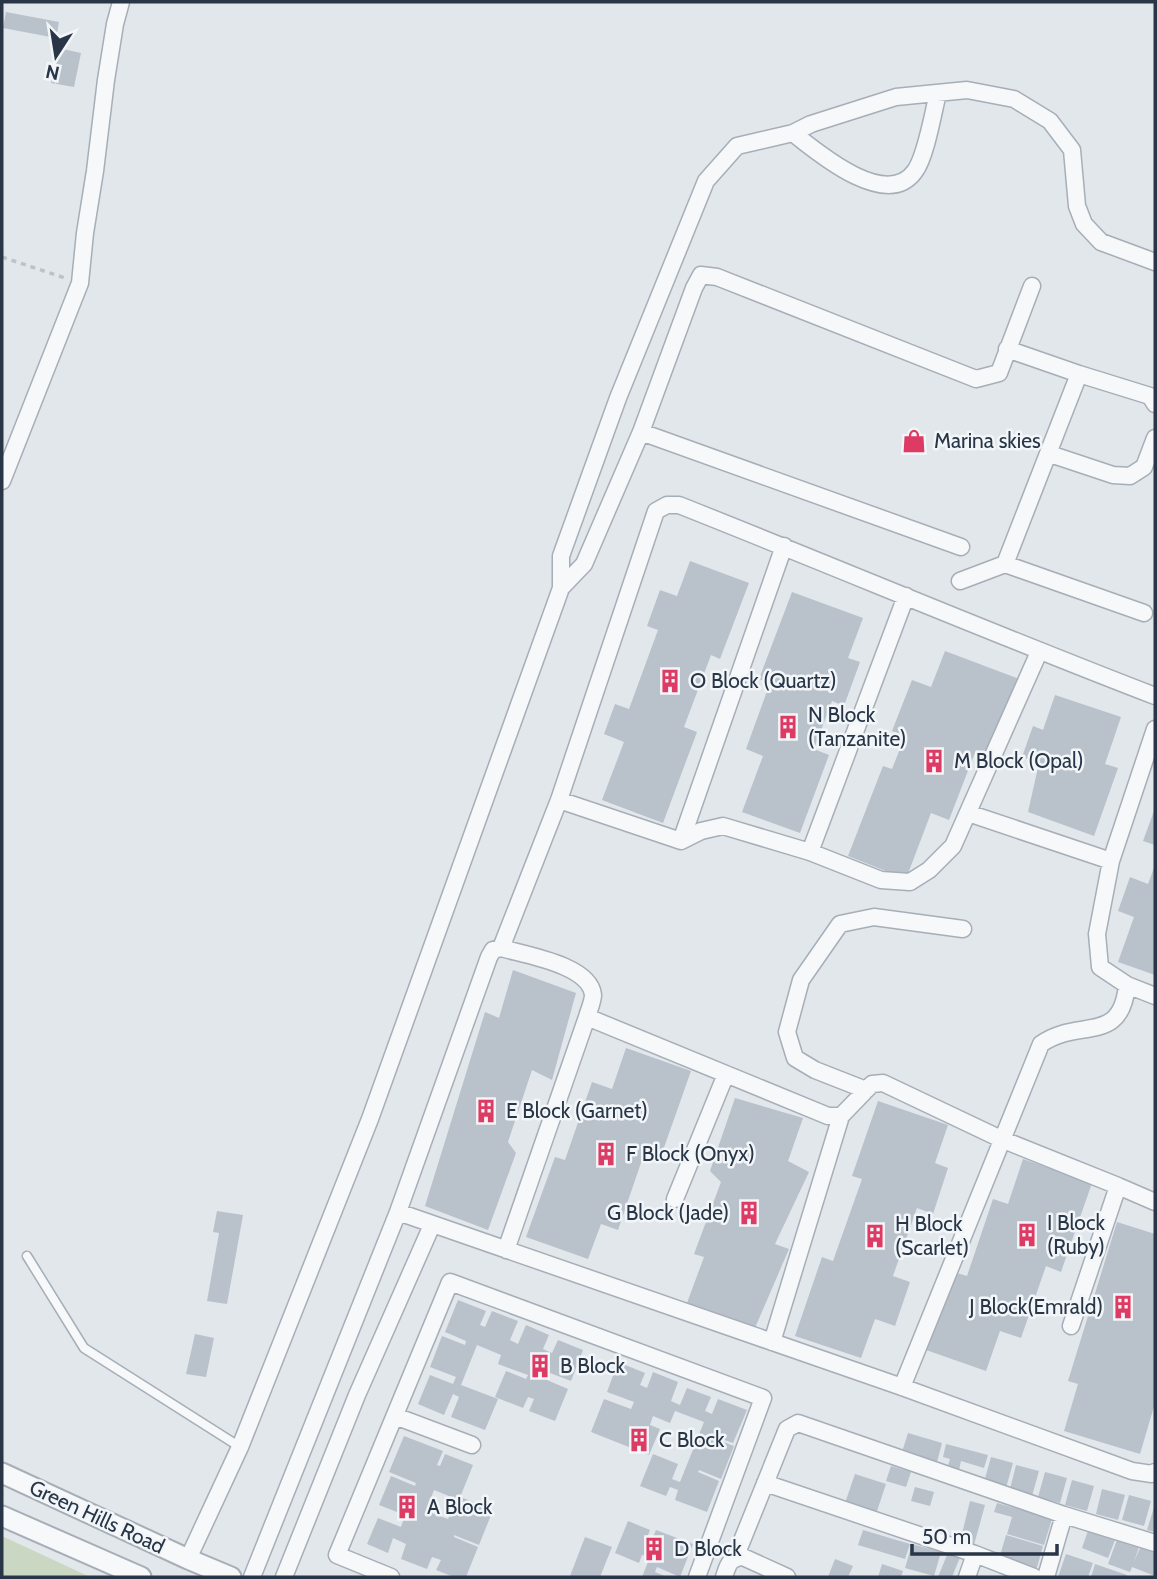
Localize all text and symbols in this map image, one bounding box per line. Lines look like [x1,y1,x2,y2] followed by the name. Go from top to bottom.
[21,21,91,91] north arrow
[44,59,62,85] text: N
[900,427,928,455] shop icon: Marina skies
[934,428,1041,453] place label: Marina skies
[656,667,684,695] building icon: O Block (Quartz)
[690,668,837,693] place label: O Block (Quartz)
[808,702,906,751] place label: N Block (Tanzanite)
[774,713,802,741] building icon: N Block (Tanzanite)
[920,747,948,775] building icon: M Block (Opal)
[954,748,1084,773] place label: M Block (Opal)
[472,1097,500,1125] building icon: E Block (Garnet)
[506,1098,648,1123] place label: E Block (Garnet)
[592,1140,620,1168] building icon: F Block (Onyx)
[626,1141,755,1166] place label: F Block (Onyx)
[735,1199,763,1227] building icon: G Block (Jade)
[607,1200,729,1225] place label: G Block (Jade)
[1047,1210,1105,1259] place label: I Block (Ruby)
[895,1211,969,1260] place label: H Block (Scarlet)
[1013,1221,1041,1249] building icon: I Block (Ruby)
[861,1222,889,1250] building icon: H Block (Scarlet)
[1109,1293,1137,1321] building icon: J Block(Emrald)
[968,1294,1103,1319] place label: J Block(Emrald)
[526,1352,554,1380] building icon: B Block
[560,1353,626,1378] place label: B Block
[625,1426,653,1454] building icon: C Block
[659,1427,725,1452] place label: C Block
[26,1474,169,1559] street label: Green Hills Road
[393,1493,421,1521] building icon: A Block
[427,1494,493,1519] place label: A Block
[912,1512,1057,1556] scale bar
[922,1524,971,1549] text: 50 m
[640,1535,668,1563] building icon: D Block
[674,1536,742,1561] place label: D Block

